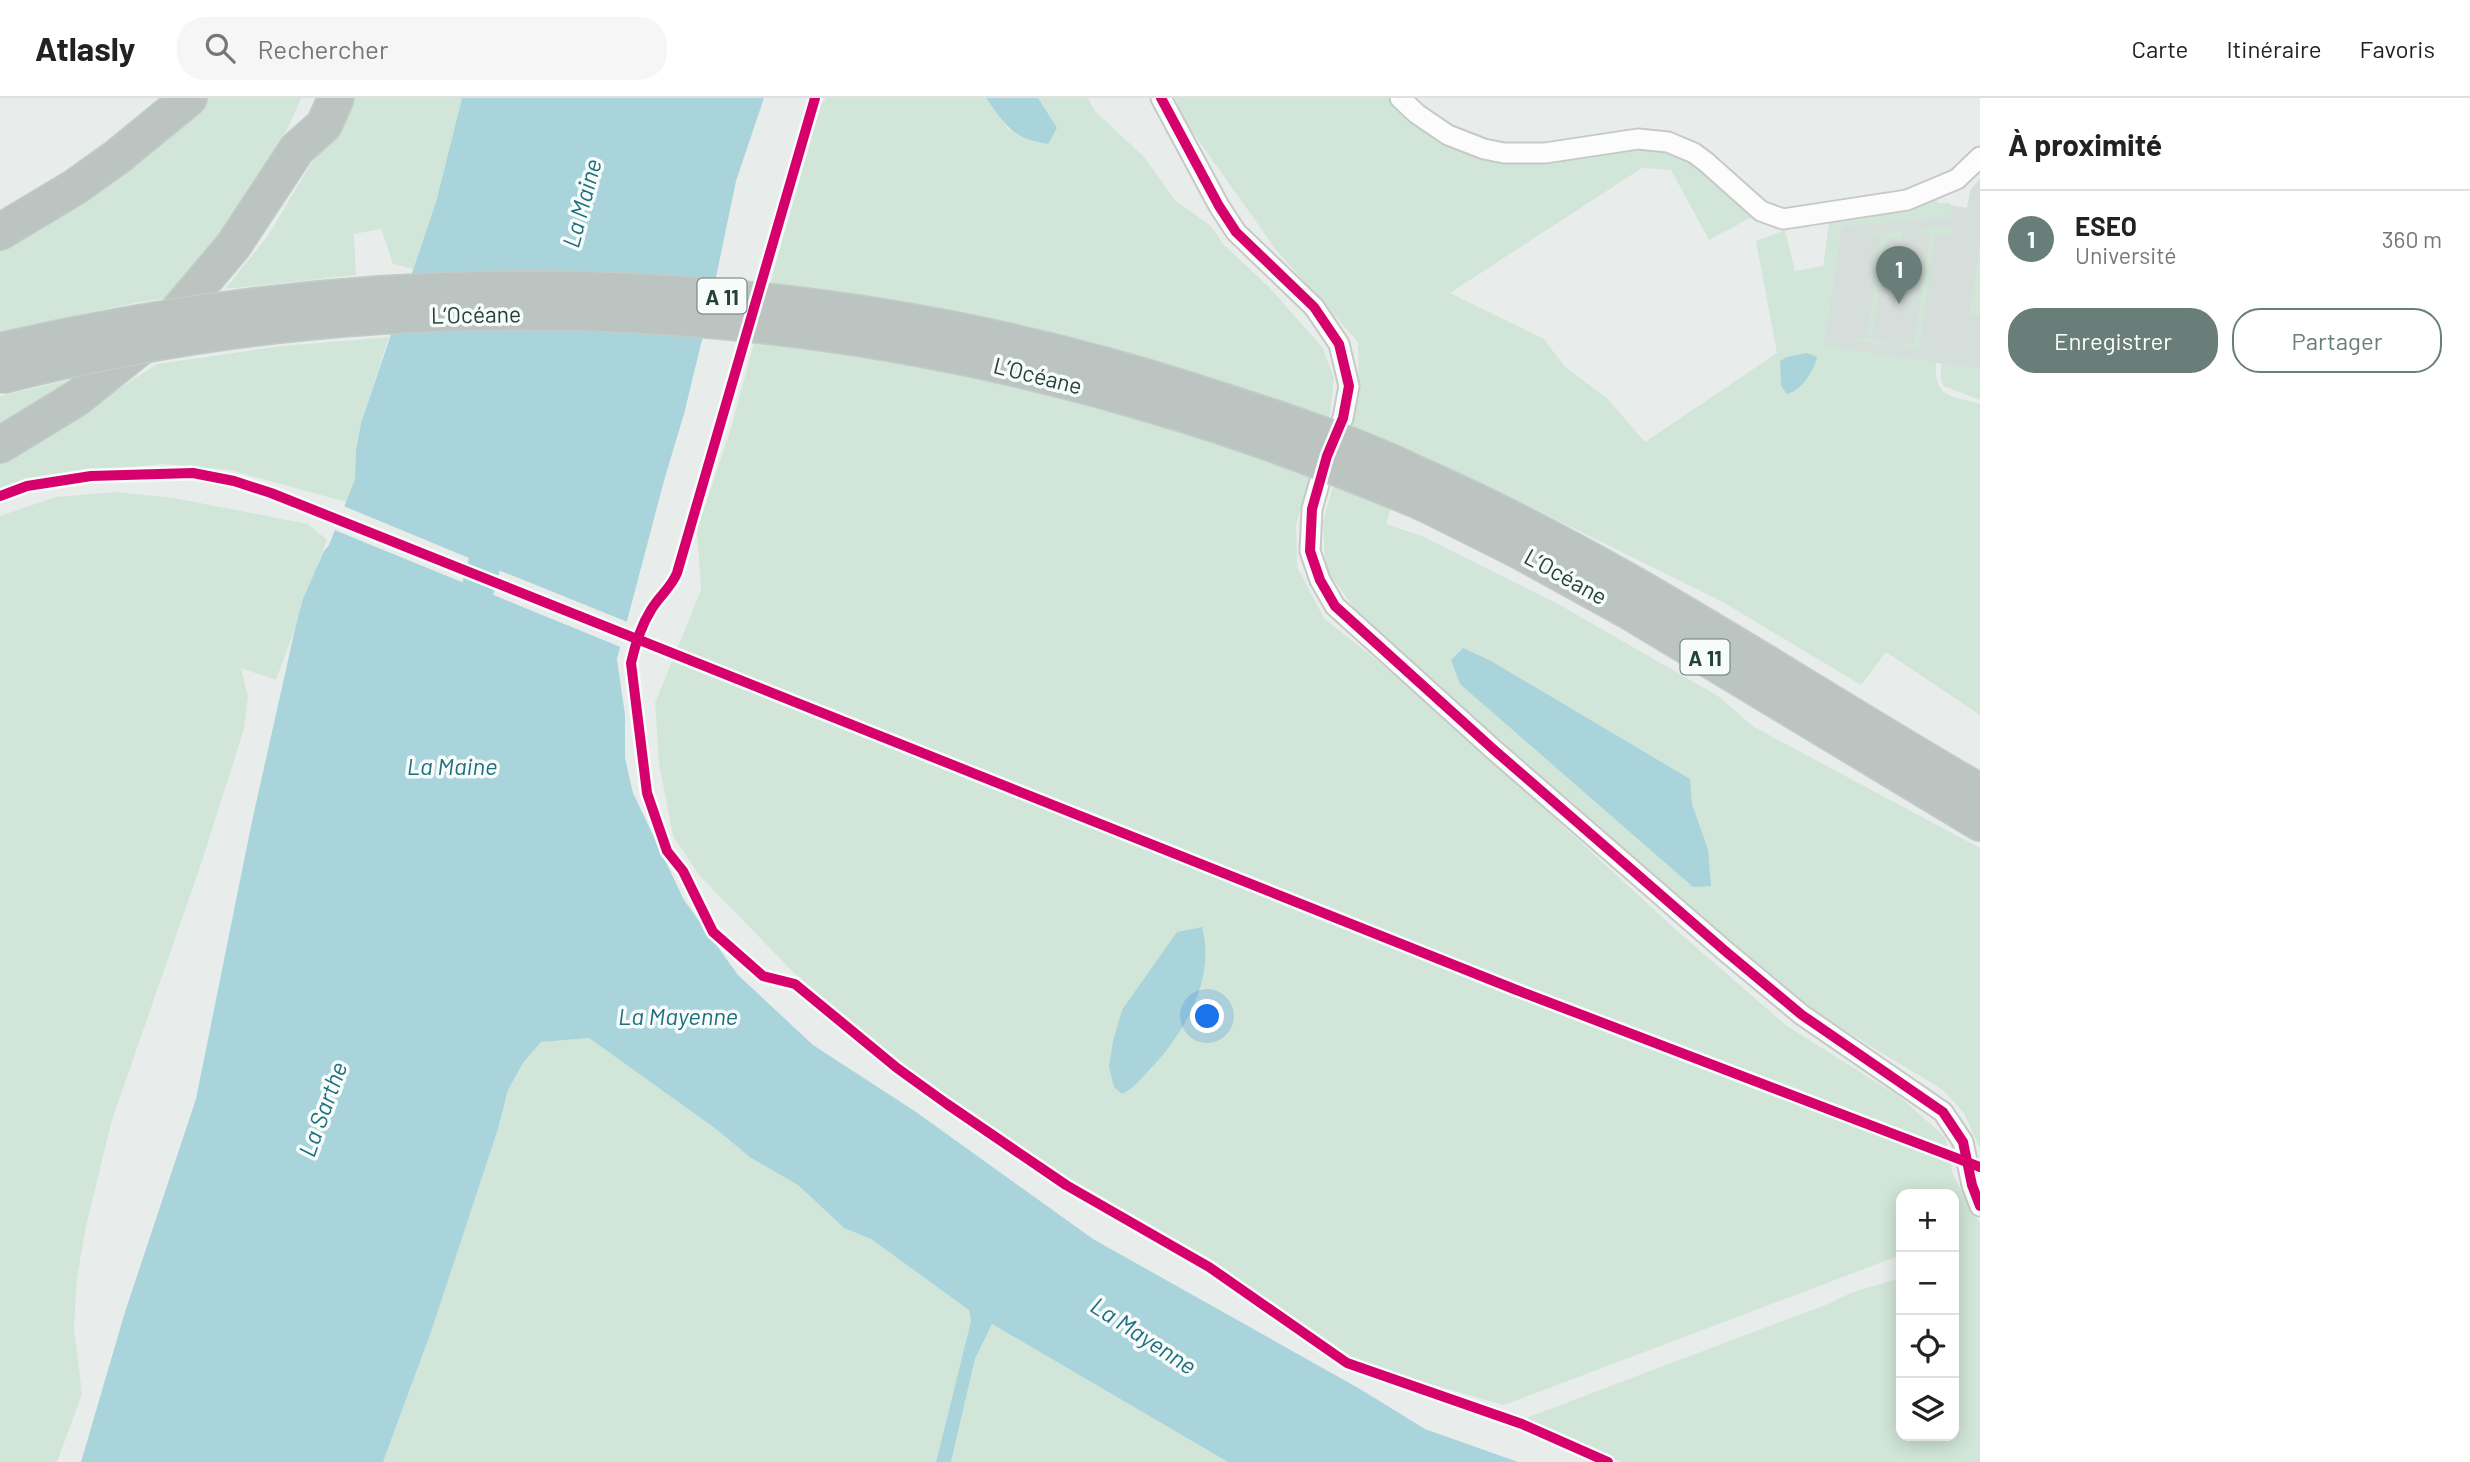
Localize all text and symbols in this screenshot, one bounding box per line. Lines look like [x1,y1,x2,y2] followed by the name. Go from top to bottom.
[177,17,667,80] search box
[35,28,135,68] text: Atlasly
[201,29,239,67] icon: search
[257,33,388,64] text: Rechercher
[2132,34,2188,63] text: Carte
[2226,34,2322,63] text: Itinéraire
[2360,34,2435,63] text: Favoris
[2008,126,2162,162] text: À proximité
[555,155,607,251] water label: La Maine
[2075,210,2137,241] text: ESEO
[2027,225,2035,253] text: 1
[2382,225,2442,253] text: 360 m
[2075,241,2176,269] text: Université
[1876,246,1922,304] pin: 1
[698,278,746,314] road number: A 11
[431,299,521,329] street label: L’Océane
[2008,308,2218,373] button: Enregistrer
[2232,308,2442,373] button: Partager
[991,350,1085,400] street label: L’Océane
[1520,542,1612,610] street label: L’Océane
[1680,640,1730,674] road number: A 11
[407,751,497,780] water label: La Maine
[1190,999,1224,1033] your location
[618,1001,738,1030] water label: La Mayenne
[291,1058,353,1160] water label: La Sarthe
[1896,1189,1959,1441] map controls
[1896,1189,1959,1252] button: +
[1896,1252,1959,1315] button: −
[1086,1290,1202,1380] water label: La Mayenne
[1896,1315,1959,1378] button: locate
[1896,1378,1959,1441] button: layers

